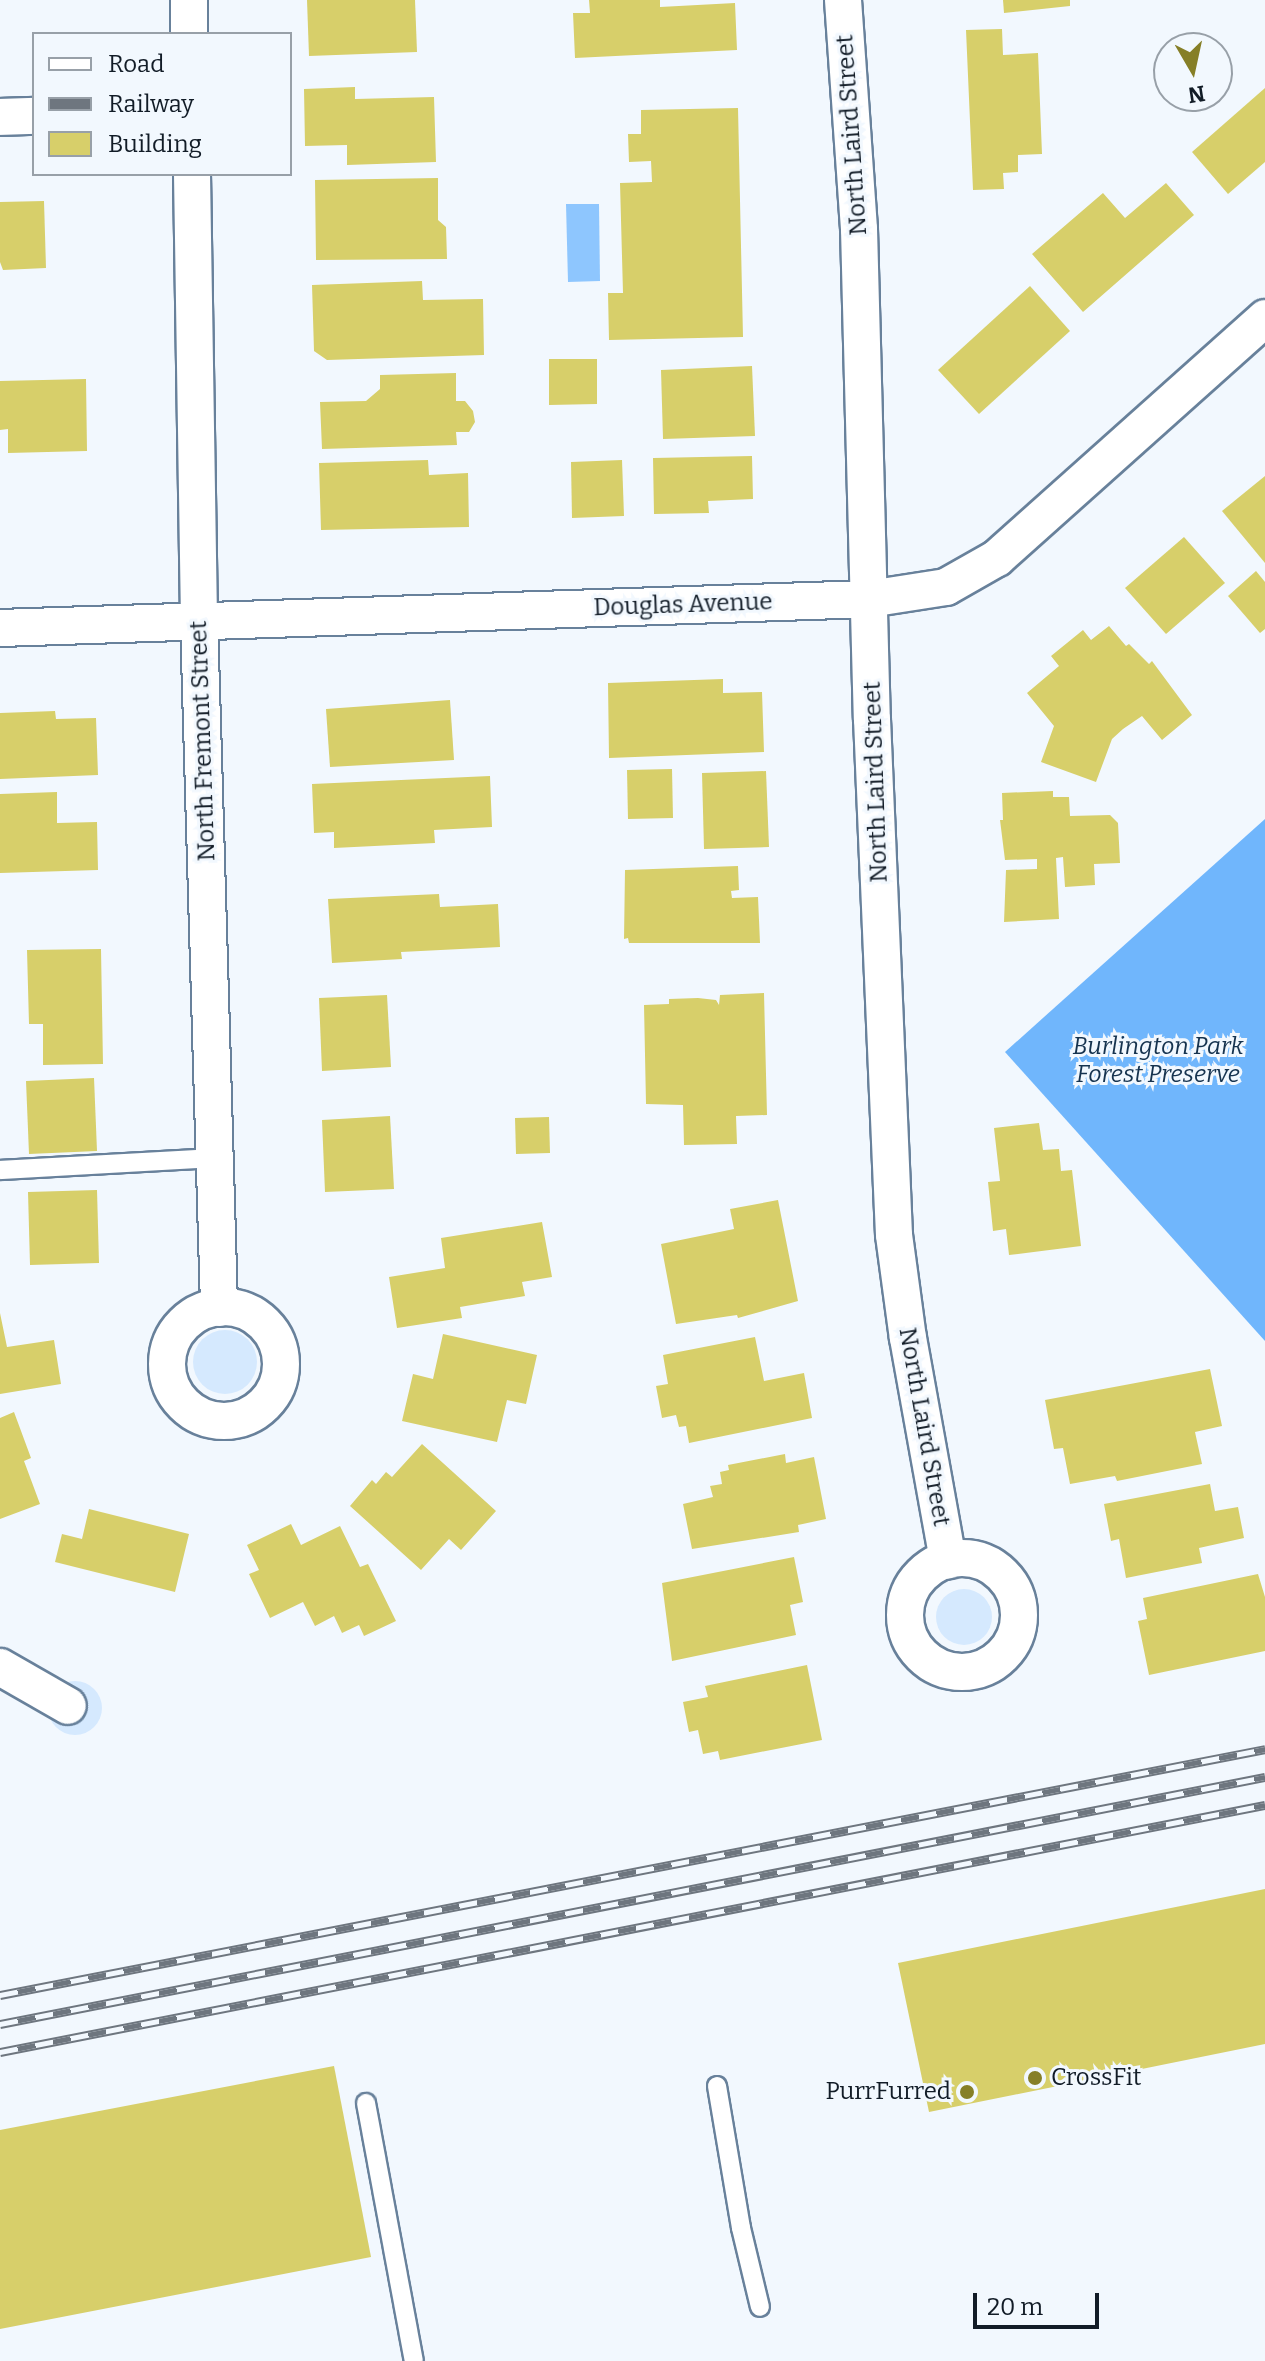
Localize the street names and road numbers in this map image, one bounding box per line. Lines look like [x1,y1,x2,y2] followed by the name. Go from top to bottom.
[831,34,873,236] street label: North Laird Street
[593,587,773,623] street label: Douglas Avenue
[184,620,222,862] street label: North Fremont Street
[858,681,894,883] street label: North Laird Street
[892,1325,956,1529] street label: North Laird Street

